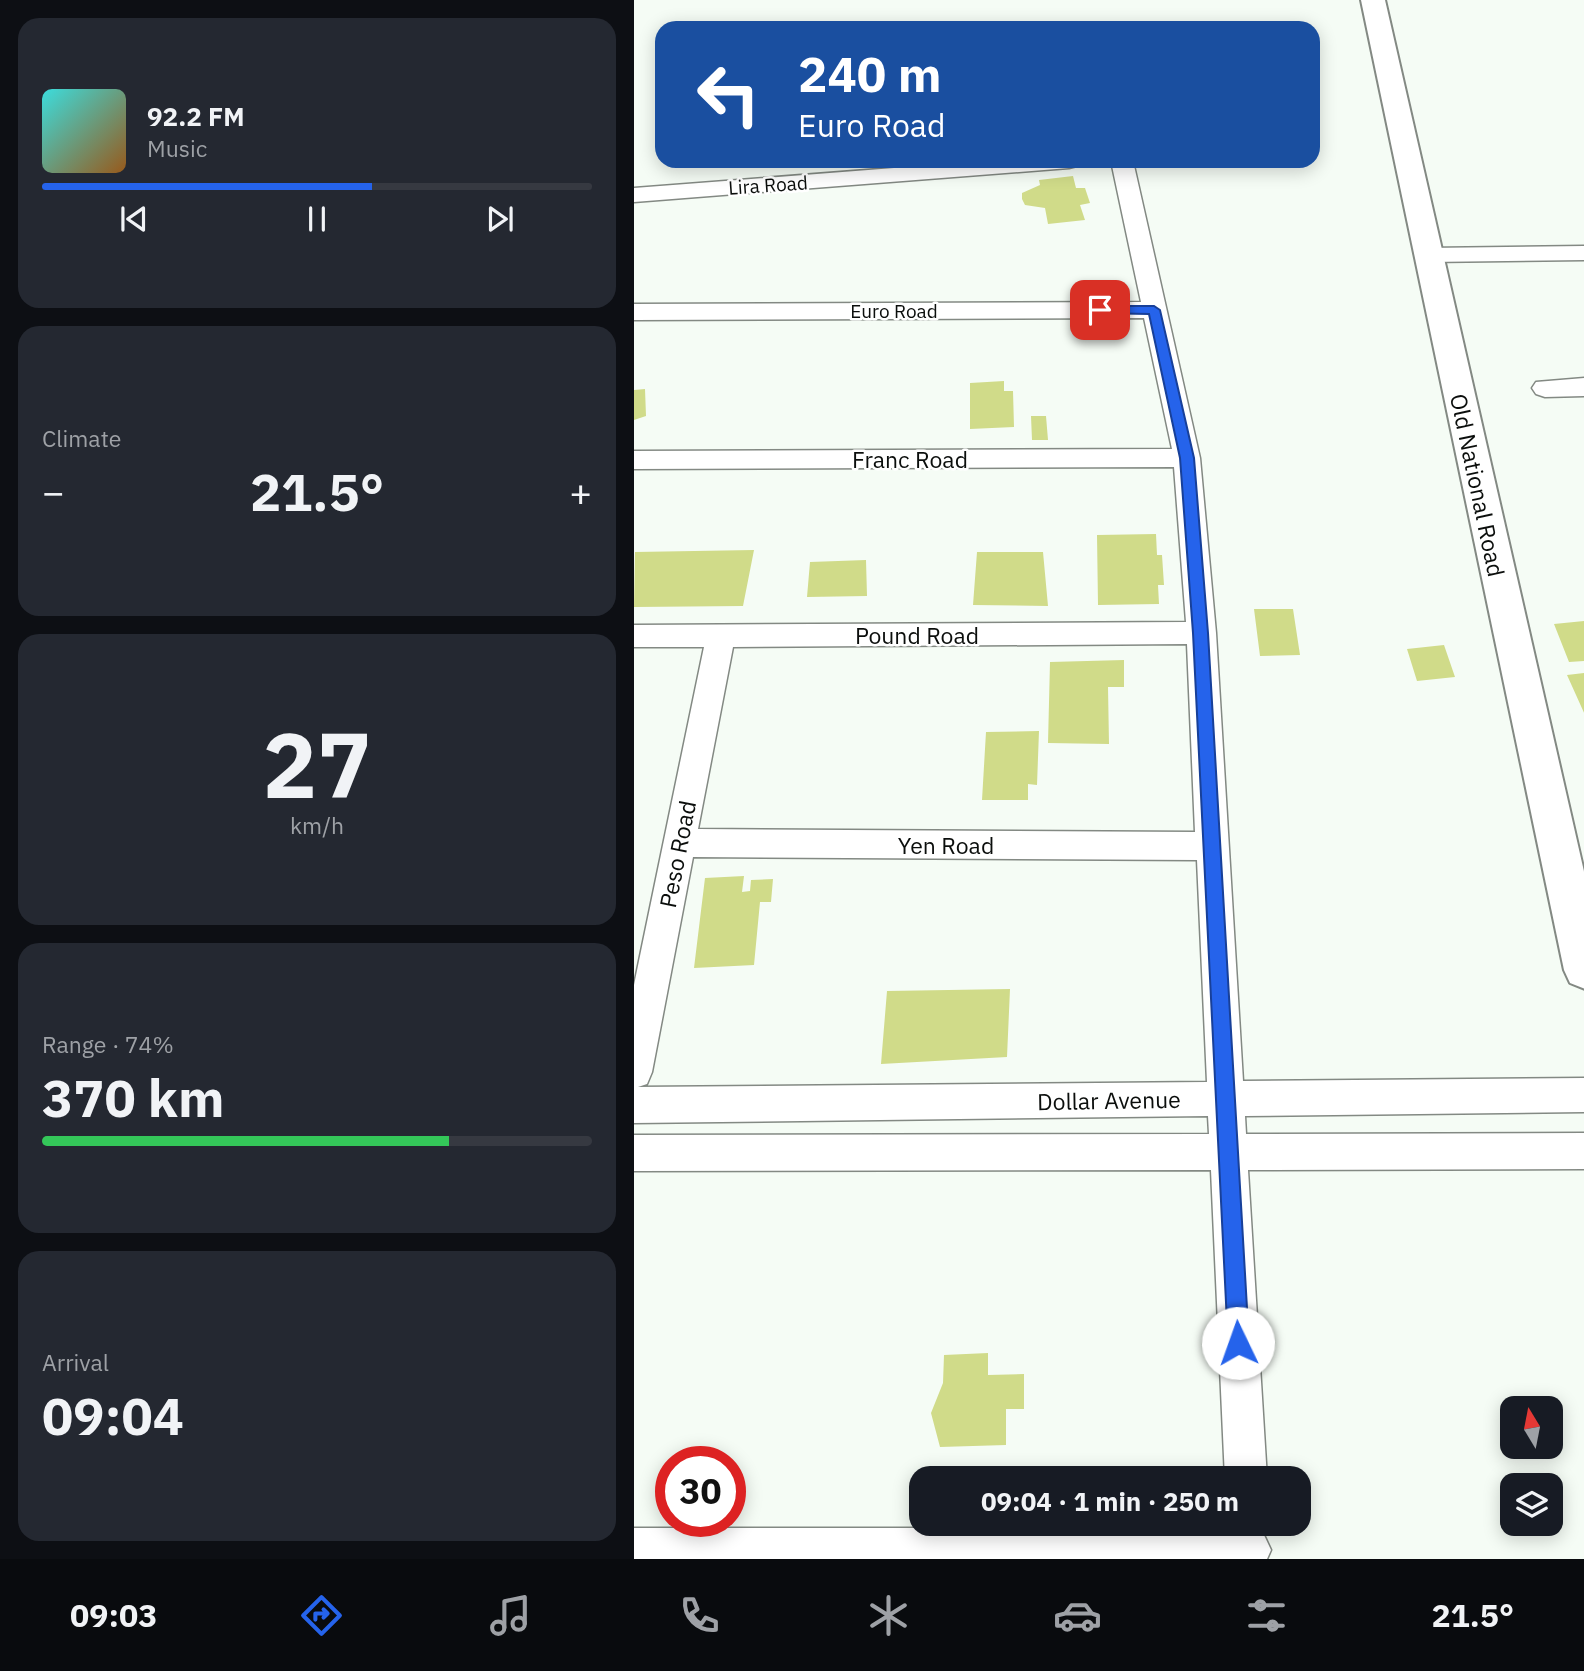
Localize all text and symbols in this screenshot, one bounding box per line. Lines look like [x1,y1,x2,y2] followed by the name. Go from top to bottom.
[798,42,942,105] text: 240 m
[683,49,774,140] icon: left
[147,99,245,133] text: 92.2 FM
[798,104,945,146] text: Euro Road
[147,133,207,163] text: Music
[728,170,808,200] street label: Lira Road
[115,200,153,238] icon: previous
[298,200,336,238] icon: pause
[481,200,519,238] icon: next
[1070,280,1130,340] pin
[1081,291,1119,329] icon: arrive
[850,299,938,323] street label: Euro Road
[1444,391,1512,579] street label: Old National Road
[42,423,121,453] text: Climate
[852,444,968,474] street label: Franc Road
[250,458,384,525] text: 21.5°
[42,467,65,516] text: −
[569,467,592,516] text: +
[855,620,979,650] street label: Pound Road
[262,705,372,823] text: 27
[652,798,702,910] street label: Peso Road
[290,810,344,840] text: km/h
[898,830,994,860] street label: Yen Road
[42,1029,174,1059] text: Range · 74%
[42,1064,224,1131] text: 370 km
[1037,1084,1181,1116] street label: Dollar Avenue
[1201,1306,1275,1380] position arrow
[42,1347,109,1377] text: Arrival
[42,1382,184,1449] text: 09:04
[1500,1396,1563,1460] north arrow
[1500,1396,1563,1536] map controls
[655,1446,746,1537] speed limit sign: 30
[1500,1473,1563,1536] button: layers
[981,1484,1239,1518] text: 09:04 · 1 min · 250 m
[297,1591,346,1640] icon: directions
[486,1591,535,1640] icon: music
[675,1591,724,1640] icon: phone
[864,1591,913,1640] icon: climate
[1053,1591,1102,1640] icon: car
[1242,1591,1291,1640] icon: filters
[70,1594,157,1636] text: 09:03
[1431,1594,1514,1636] text: 21.5°

